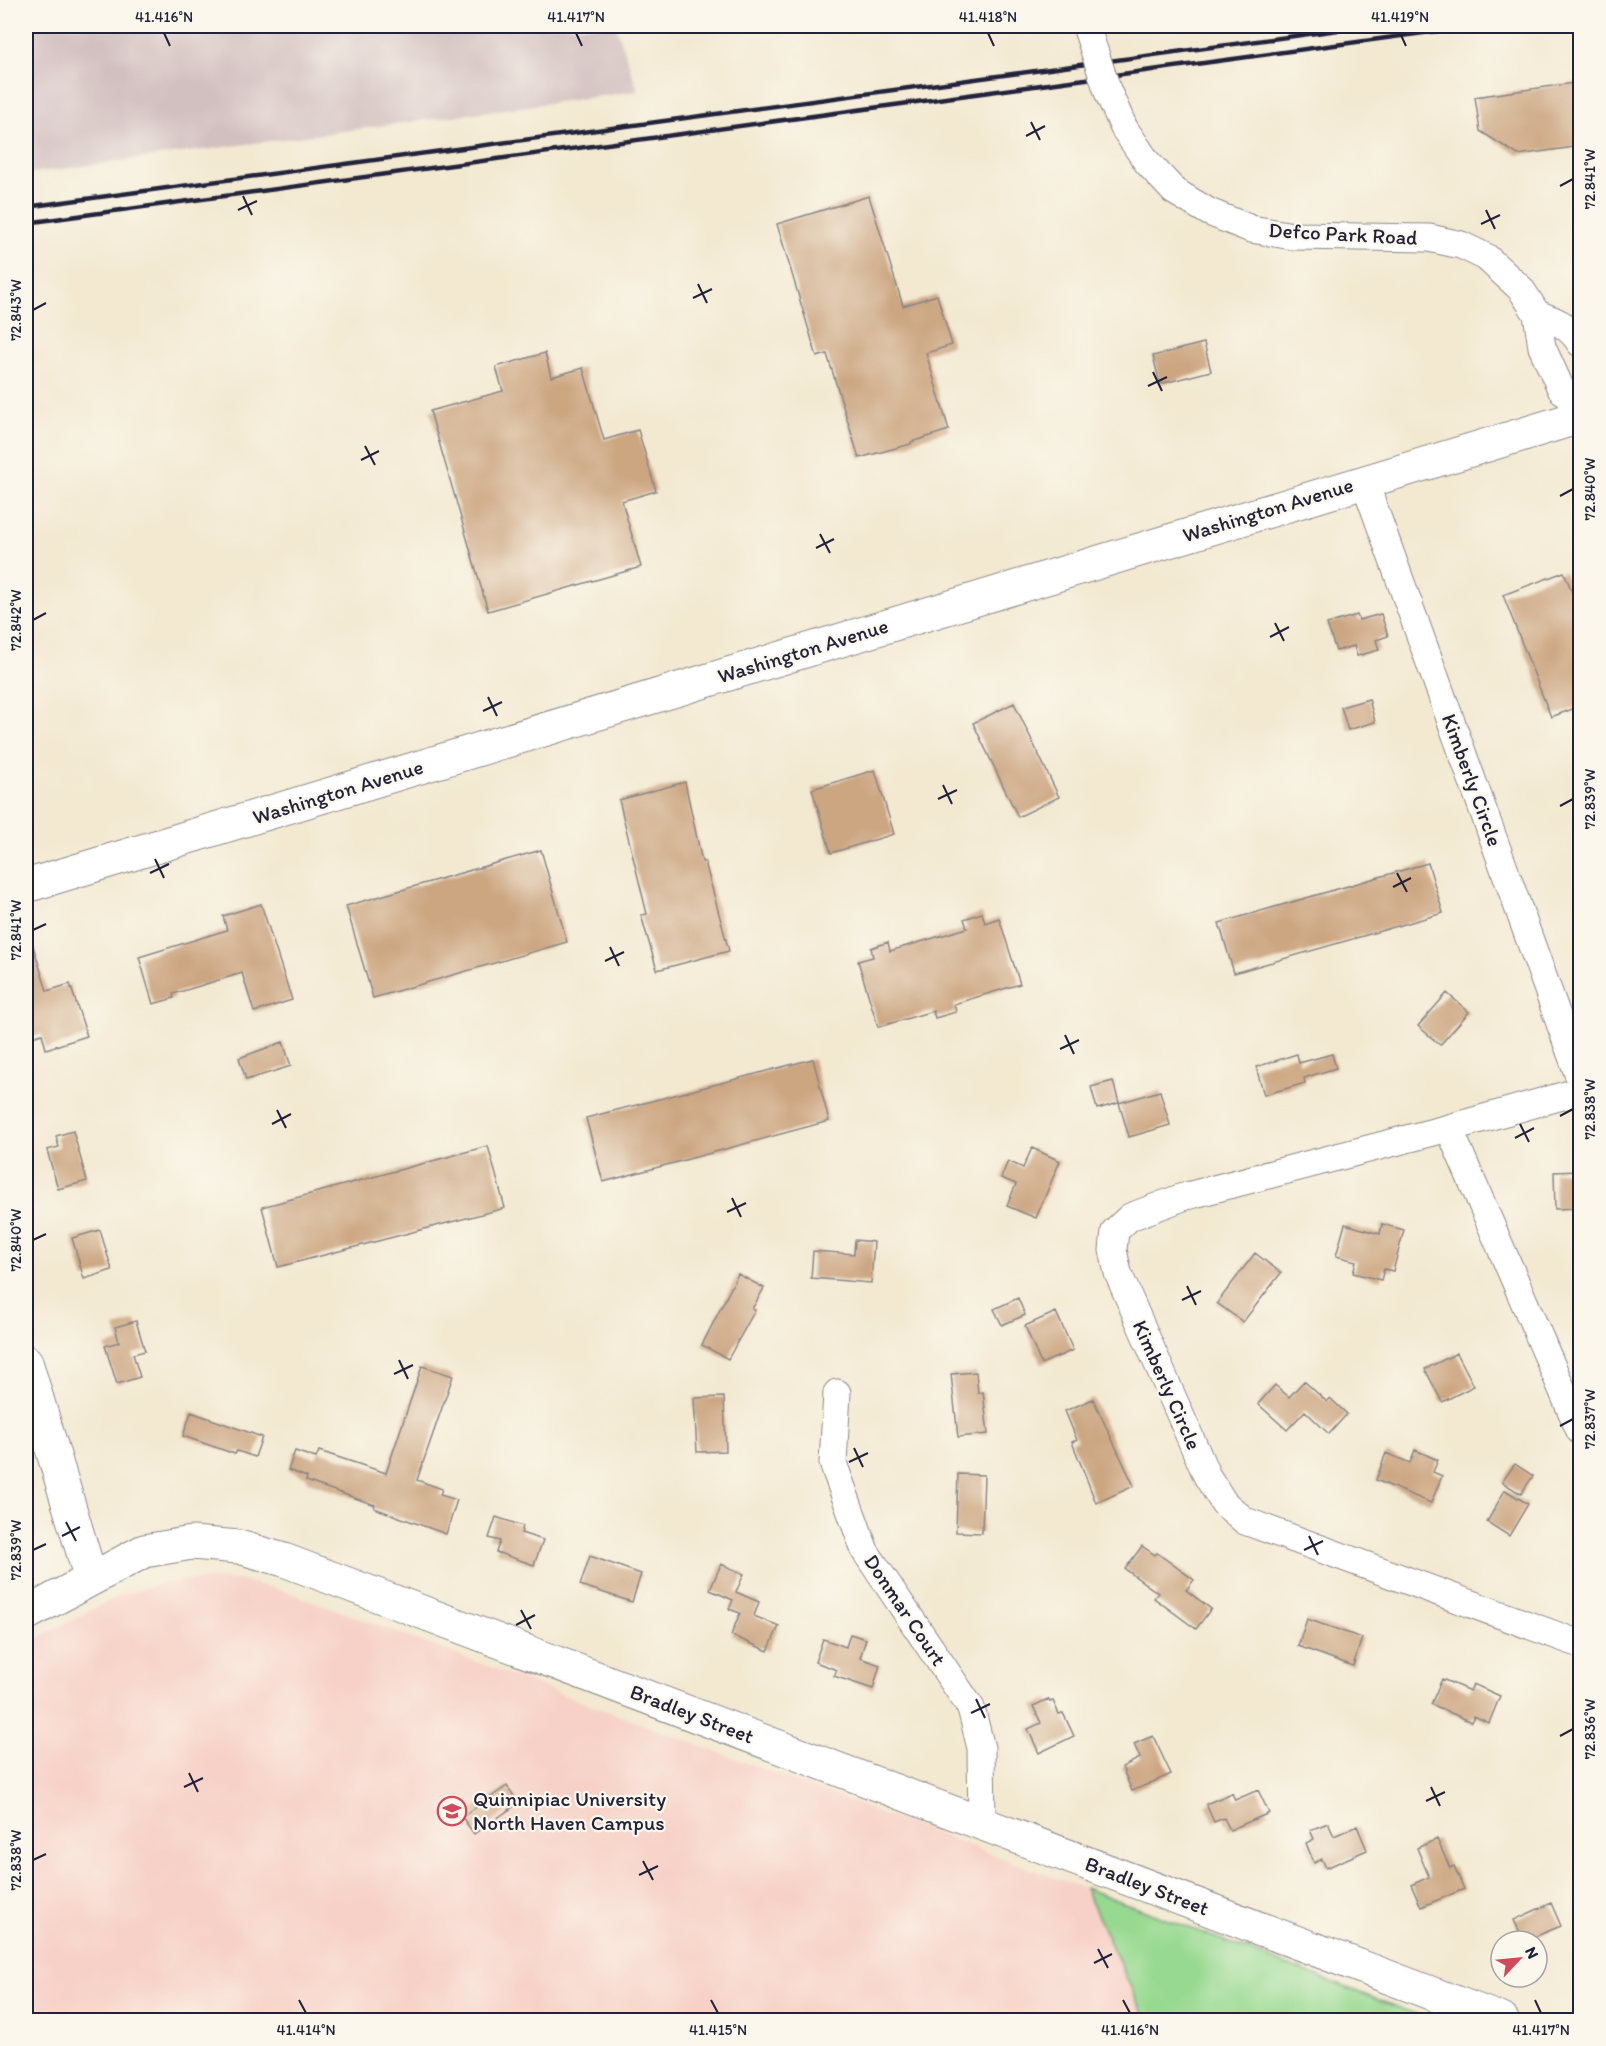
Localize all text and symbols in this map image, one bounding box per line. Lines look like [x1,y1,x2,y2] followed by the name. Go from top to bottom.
[135,8,193,26] text: 41.416°N
[547,8,605,26] text: 41.417°N
[959,8,1017,26] text: 41.418°N
[1371,8,1429,26] text: 41.419°N
[1581,149,1599,209] text: 72.841°W
[1268,217,1418,250] street label: Defco Park Road
[7,279,25,341] text: 72.843°W
[1581,457,1599,520] text: 72.840°W
[1180,472,1356,547] street label: Washington Avenue
[7,589,25,651] text: 72.842°W
[715,613,891,688] street label: Washington Avenue
[1437,710,1508,850] street label: Kimberly Circle
[250,754,426,829] street label: Washington Avenue
[1581,769,1599,829] text: 72.839°W
[7,900,25,960] text: 72.841°W
[1581,1078,1599,1139] text: 72.838°W
[7,1208,25,1271] text: 72.840°W
[1128,1316,1207,1453] street label: Kimberly Circle
[1581,1389,1599,1449] text: 72.837°W
[7,1520,25,1580] text: 72.839°W
[859,1549,952,1670] street label: Donmar Court
[627,1678,758,1749] street label: Bradley Street
[1581,1699,1599,1759] text: 72.836°W
[473,1786,666,1835] place label: Quinnipiac University North Haven Campus
[436,1795,468,1827] school or university icon: Quinnipiac University North Haven Campus
[7,1829,25,1890] text: 72.838°W
[1082,1850,1213,1921] street label: Bradley Street
[1489,1929,1549,1989] north arrow
[1521,1944,1543,1962] text: N
[276,2021,336,2039] text: 41.414°N
[689,2021,747,2039] text: 41.415°N
[1101,2021,1159,2039] text: 41.416°N
[1512,2021,1570,2039] text: 41.417°N

